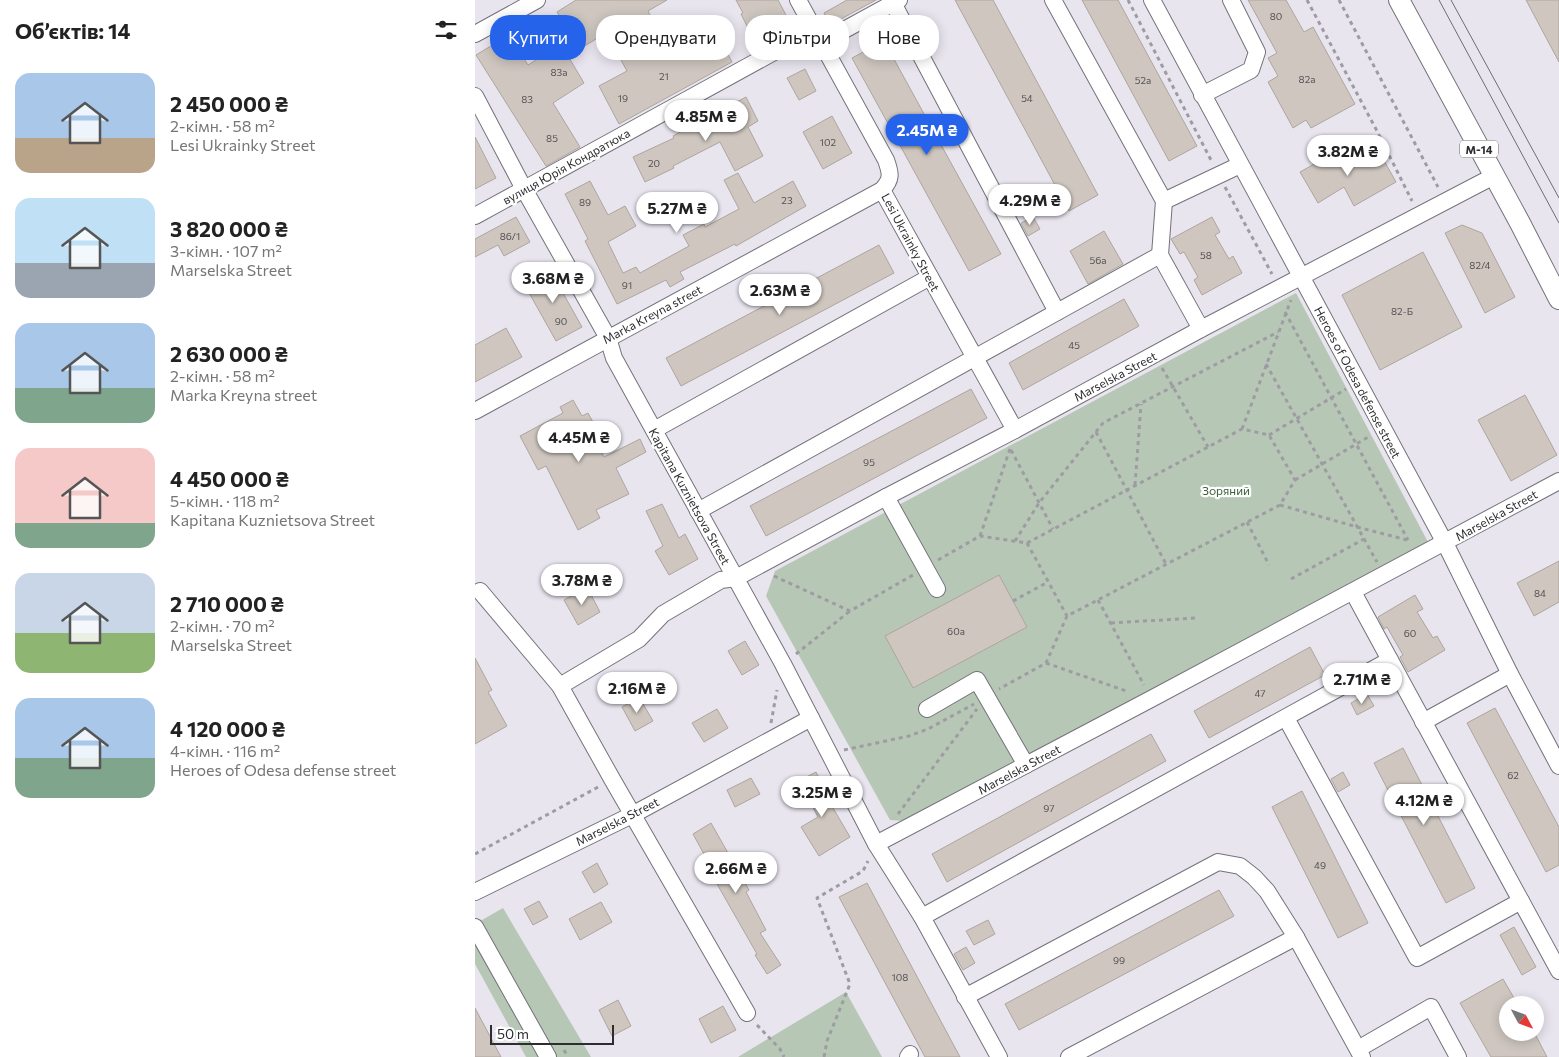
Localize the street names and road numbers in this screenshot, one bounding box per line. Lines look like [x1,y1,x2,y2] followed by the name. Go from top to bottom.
[500,125,632,207] street label: вулиця Юрія Кондратюка
[1460,140,1498,158] road number: М-14
[879,191,943,294] street label: Lesi Ukrainky Street
[600,282,704,346] street label: Marka Kreyna street
[1312,304,1404,460] street label: Heroes of Odesa defense street
[1071,348,1159,404] street label: Marselska Street
[647,425,733,567] street label: Kapitana Kuznietsova Street
[1453,487,1539,543] street label: Marselska Street
[975,741,1063,797] street label: Marselska Street
[573,794,661,848] street label: Marselska Street

